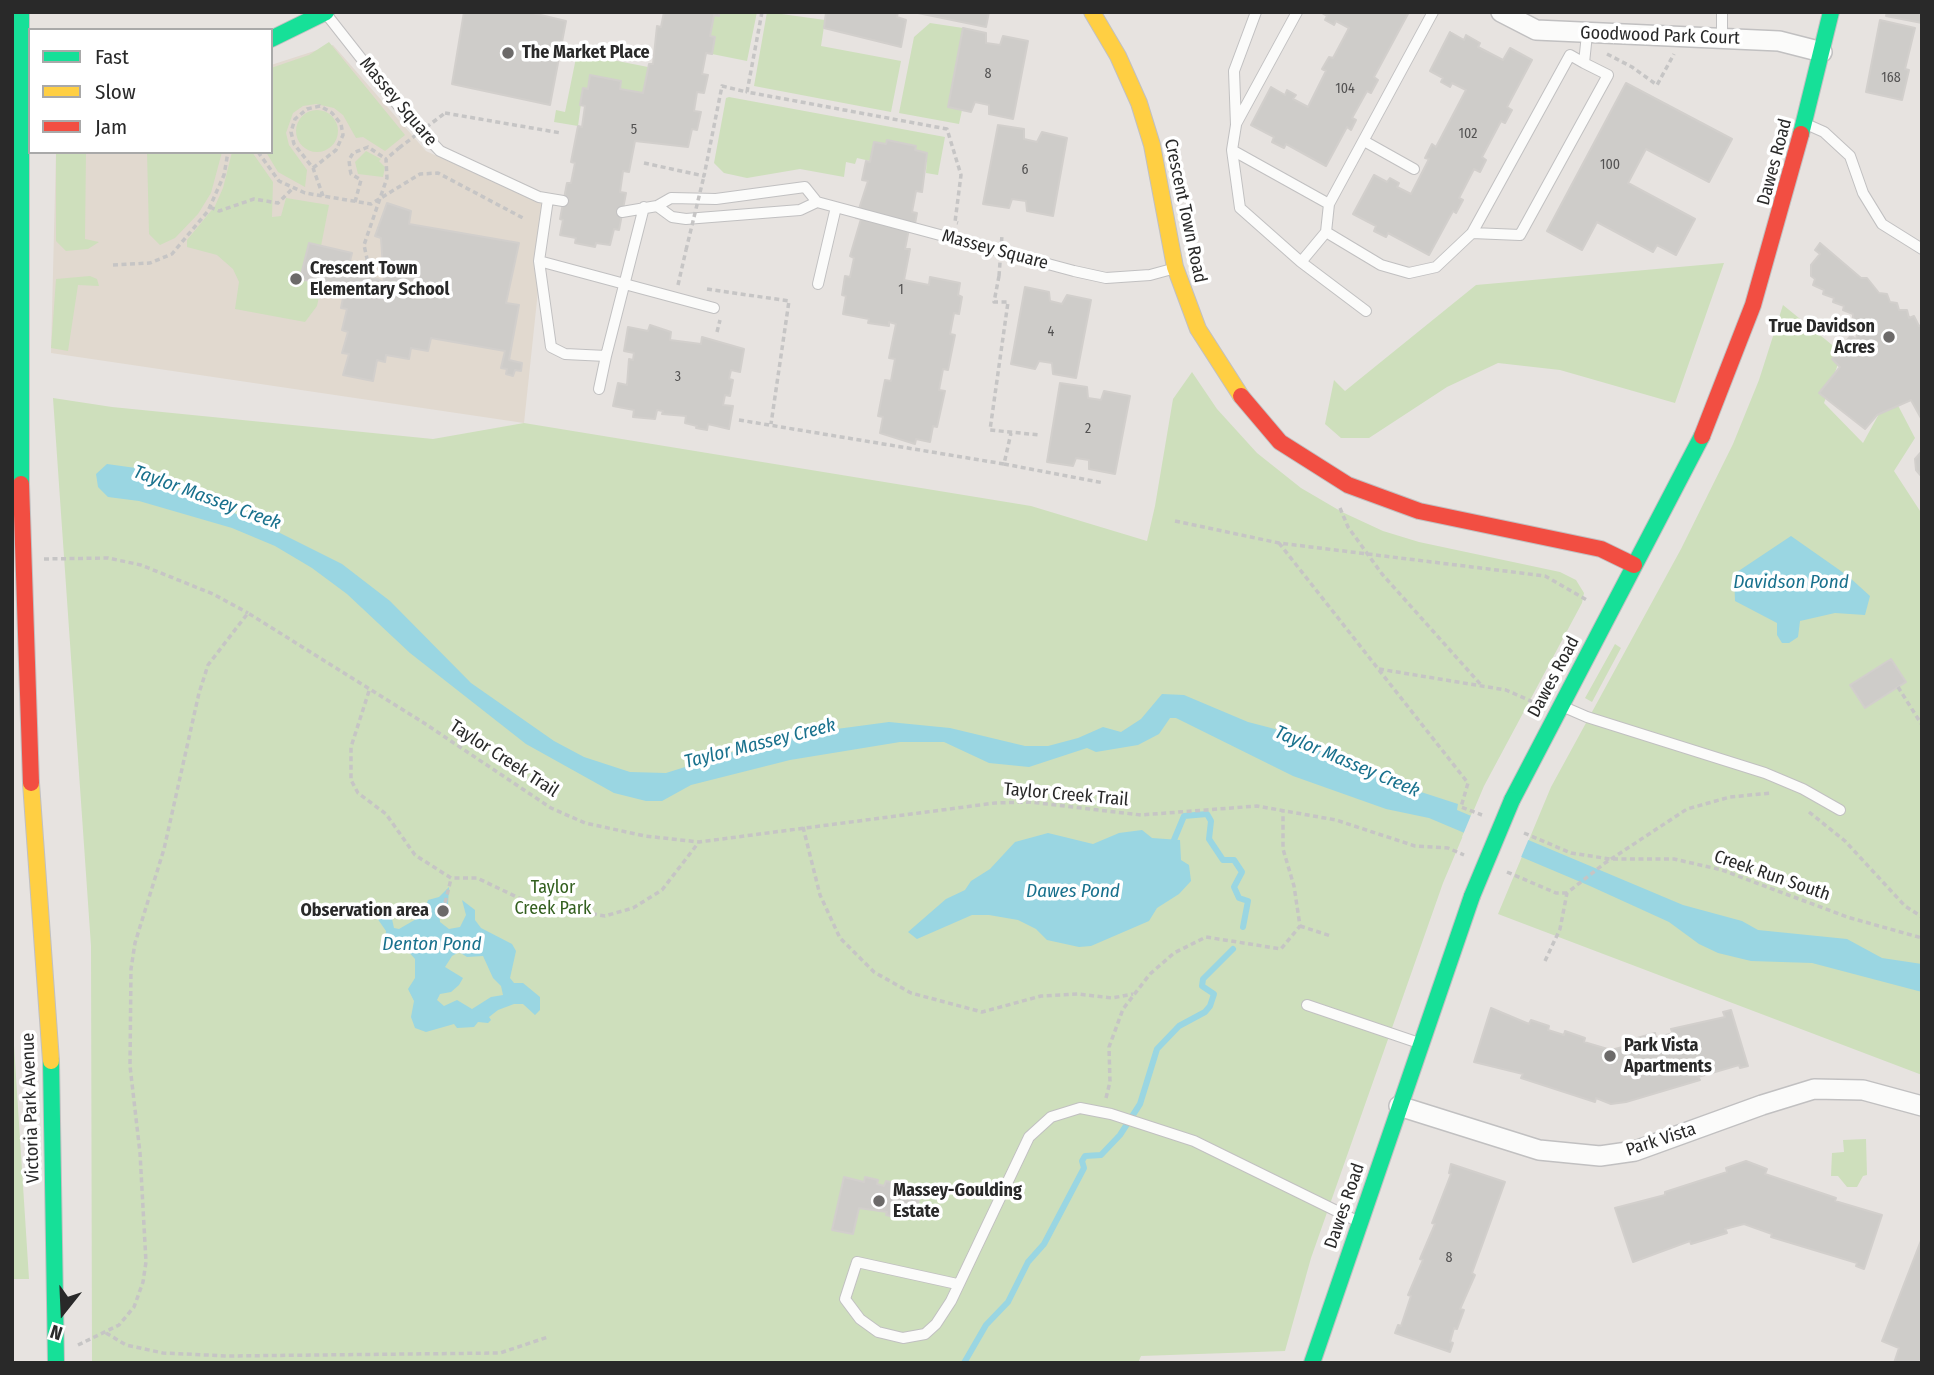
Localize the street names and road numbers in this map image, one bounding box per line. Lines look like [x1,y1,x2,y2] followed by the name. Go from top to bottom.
[1580,22,1740,50] street label: Goodwood Park Court
[355,53,441,151] street label: Massey Square
[1753,116,1797,208] street label: Dawes Road
[1159,137,1211,285] street label: Crescent Town Road
[939,225,1051,275] street label: Massey Square
[1524,633,1584,721] street label: Dawes Road
[446,716,562,802] street label: Taylor Creek Trail
[1003,779,1129,811] street label: Taylor Creek Trail
[1711,846,1833,906] street label: Creek Run South
[18,1032,44,1184] street label: Victoria Park Avenue
[1623,1119,1699,1161] street label: Park Vista
[1320,1160,1370,1252] street label: Dawes Road

